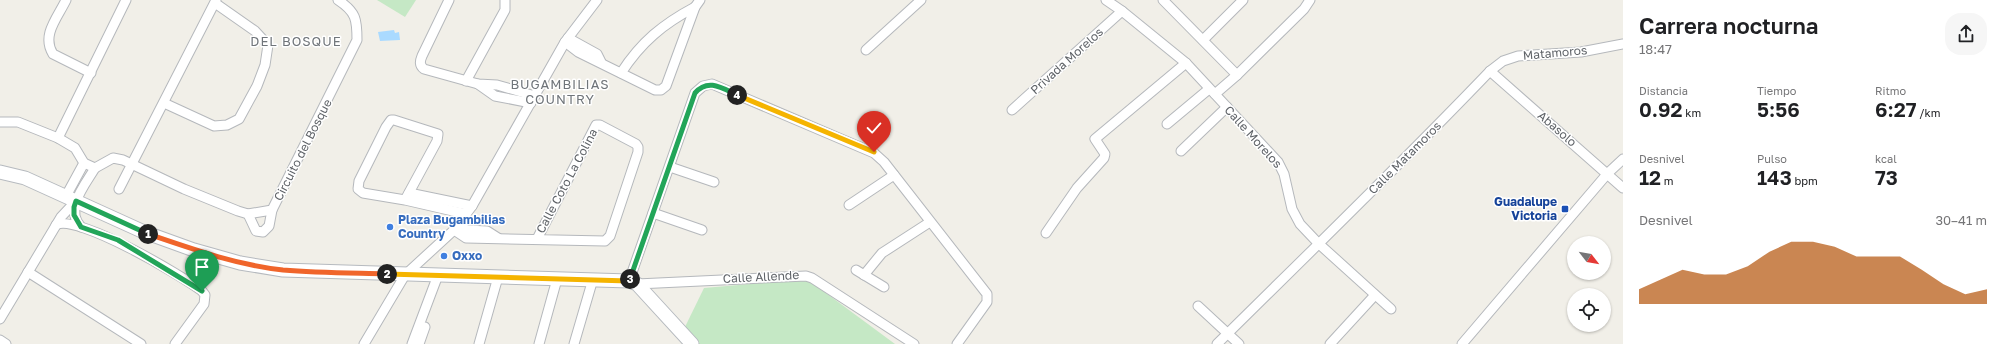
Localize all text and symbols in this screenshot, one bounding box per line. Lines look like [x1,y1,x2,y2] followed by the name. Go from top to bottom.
[1639,12,1818,39] text: Carrera nocturna
[1945,13,1987,55] button: share
[1027,24,1106,97] street label: Privada Morelos
[250,33,342,49] district label: DEL BOSQUE
[1639,41,1672,57] text: 18:47
[1522,42,1588,63] street label: Matamoros
[510,76,610,107] district label: BUGAMBILIAS COUNTRY
[1639,84,1688,97] text: Distancia
[1757,84,1796,97] text: Tiempo
[1875,84,1906,97] text: Ritmo
[727,85,747,105] pin: 4
[734,88,740,101] text: 4
[270,96,335,203] street label: Circuito del Bosque
[1639,97,1682,121] text: 0.92
[1757,97,1800,121] text: 5:56
[1875,97,1916,121] text: 6:27
[1221,102,1285,171] street label: Calle Morelos
[1682,106,1701,119] text: km
[1916,106,1940,119] text: /km
[1535,108,1580,150] street label: Abasolo
[857,111,891,152] pin
[863,117,885,139] icon: check
[1365,118,1444,197] street label: Calle Matamoros
[533,126,600,236] street label: Calle Coto La Colina
[1639,152,1684,165] text: Desnivel
[1757,152,1787,165] text: Pulso
[1875,152,1897,165] text: kcal
[1639,165,1661,189] text: 12
[1757,165,1792,189] text: 143
[1875,165,1898,189] text: 73
[1661,174,1674,187] text: m
[1792,174,1818,187] text: bpm
[1494,194,1557,223] place label: Guadalupe Victoria
[1560,204,1570,214] marker: Guadalupe Victoria
[398,212,505,241] place label: Plaza Bugambilias Country
[1639,212,1693,228] text: Desnivel
[1935,212,1987,228] text: 30–41 m
[385,222,395,232] marker: Plaza Bugambilias Country
[138,224,158,244] pin: 1
[145,227,151,240] text: 1
[1567,236,1611,280] north arrow
[1567,236,1611,332] map controls
[452,248,482,263] place label: Oxxo
[185,250,219,291] pin
[439,251,449,261] marker: Oxxo
[191,256,213,278] icon: arrive
[377,264,397,284] pin: 2
[384,267,390,280] text: 2
[722,267,800,286] street label: Calle Allende
[620,269,640,289] pin: 3
[627,272,633,285] text: 3
[1567,288,1611,332] button: locate

